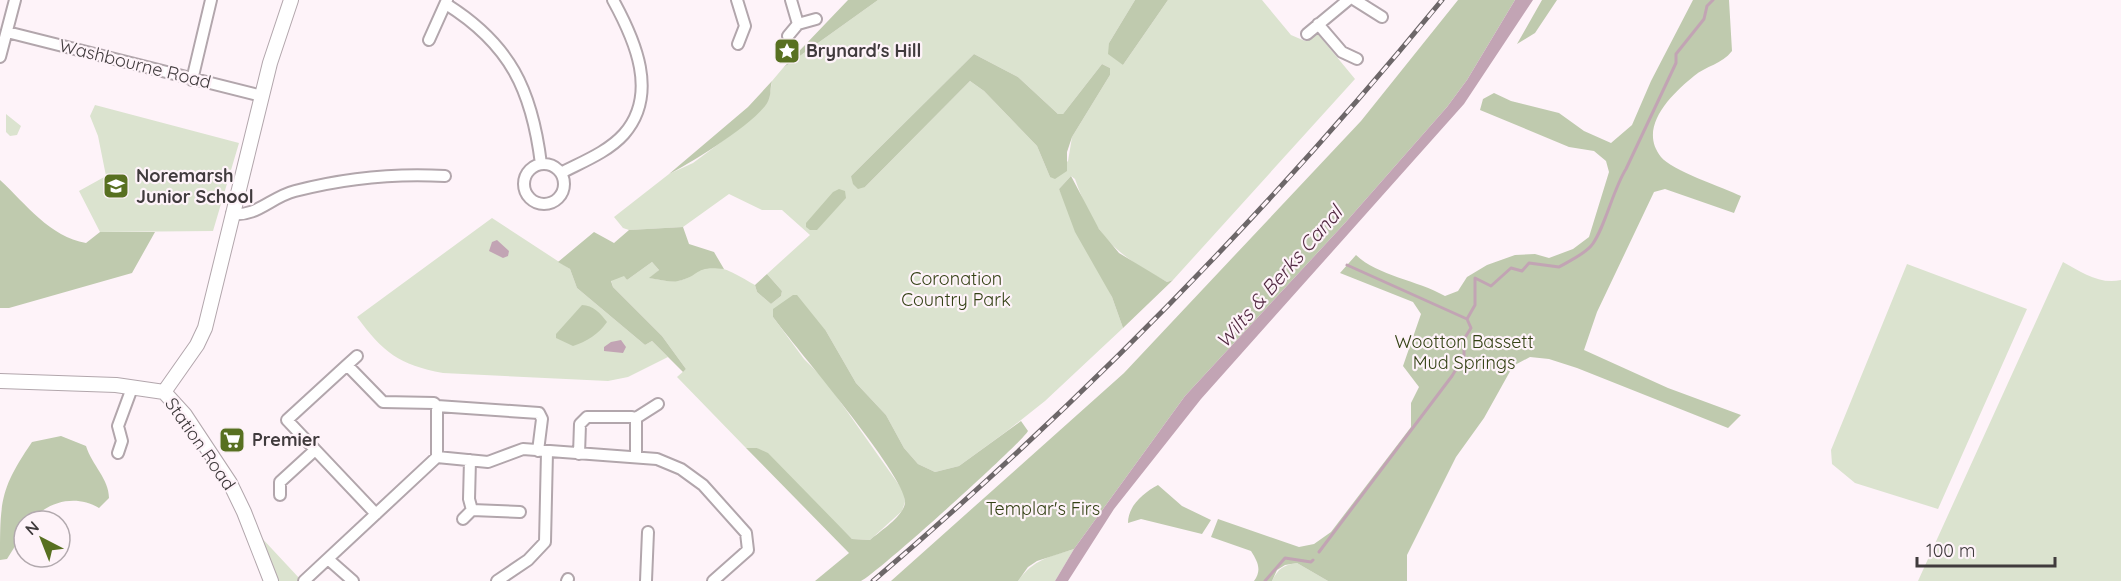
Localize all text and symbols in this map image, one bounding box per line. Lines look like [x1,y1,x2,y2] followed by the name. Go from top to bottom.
[57,33,214,94] street label: Washbourne Road
[772,36,802,66] place icon: Brynard's Hill
[806,39,921,62] place label: Brynard's Hill
[136,164,254,208] place label: Noremarsh Junior School
[101,171,131,201] school or university icon: Noremarsh Junior School
[1210,199,1349,353] water label: Wilts & Berks Canal
[901,267,1011,311] park label: Coronation Country Park
[1394,330,1534,374] park label: Wootton Bassett Mud Springs
[160,393,241,495] street label: Station Road
[217,425,247,455] supermarket icon: Premier
[252,428,320,451] place label: Premier
[986,497,1100,520] park label: Templar's Firs
[12,509,72,569] north arrow
[21,516,43,539] text: N
[1917,530,2055,568] scale bar
[1926,539,1975,562] text: 100 m

